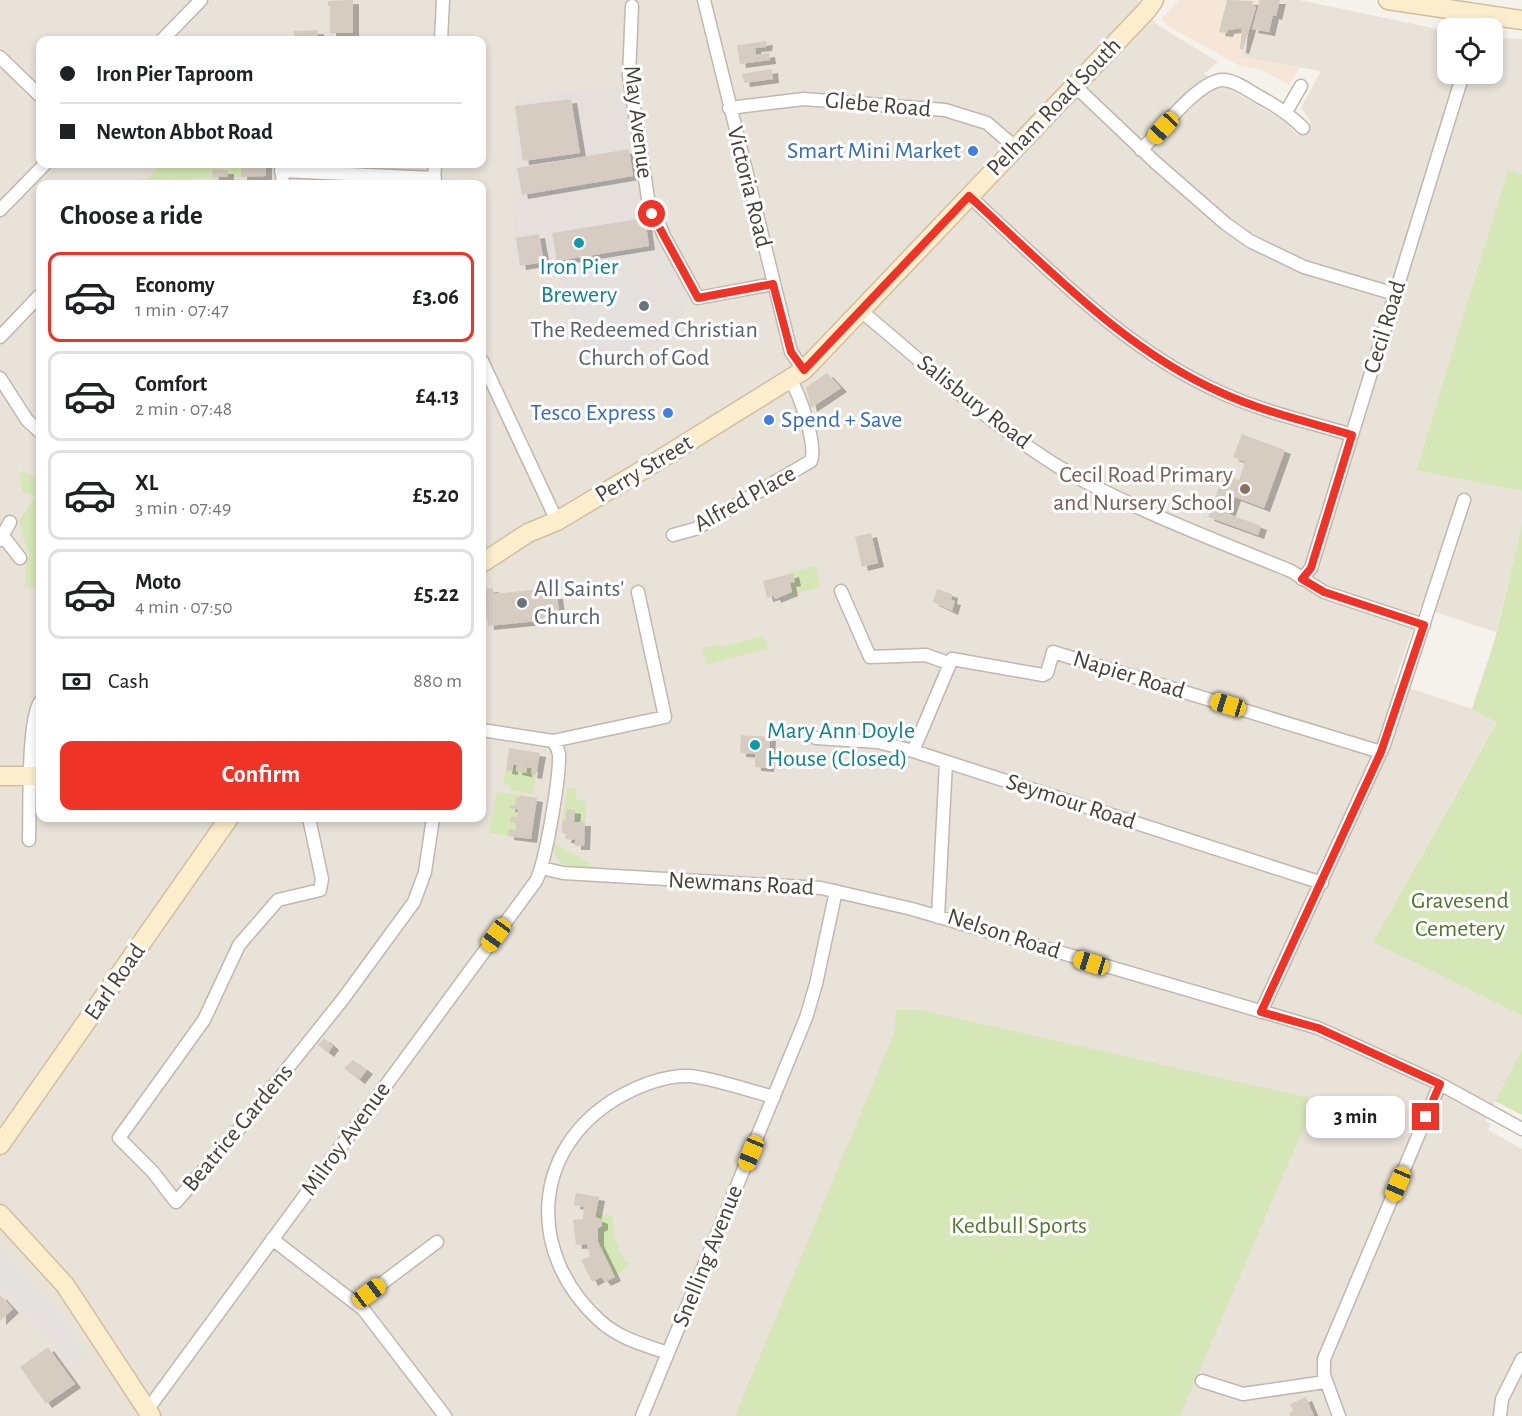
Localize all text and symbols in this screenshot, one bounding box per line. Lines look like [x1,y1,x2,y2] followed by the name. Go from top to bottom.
[1437,18,1503,84] map controls
[1437,18,1503,84] button: locate
[982,33,1126,181] street label: Pelham Road South
[96,63,254,85] text: Iron Pier Taproom
[619,64,657,180] street label: May Avenue
[824,88,932,122] street label: Glebe Road
[1144,109,1182,147] car
[96,121,273,143] text: Newton Abbot Road
[722,124,776,250] street label: Victoria Road
[787,139,961,163] place label: Smart Mini Market
[966,144,980,158] marker: Smart Mini Market
[638,200,665,227] route start
[60,202,203,229] text: Choose a ride
[572,236,586,250] marker: Iron Pier Brewery
[540,255,619,307] place label: Iron Pier Brewery
[63,270,117,324] icon: car
[135,274,215,296] text: Economy
[1360,278,1410,376] street label: Cecil Road
[413,286,459,308] text: £3.06
[637,299,651,313] marker: The Redeemed Christian Church of God
[135,300,229,320] text: 1 min · 07:47
[530,318,758,370] place label: The Redeemed Christian Church of God
[913,350,1035,454] street label: Salisbury Road
[63,369,117,423] icon: car
[135,373,207,395] text: Comfort
[416,385,459,407] text: £4.13
[135,399,232,419] text: 2 min · 07:48
[530,401,656,425] place label: Tesco Express
[661,406,675,420] marker: Tesco Express
[781,408,902,432] place label: Spend + Save
[762,413,776,427] marker: Spend + Save
[591,430,697,507] street label: Perry Street
[690,461,800,537] street label: Alfred Place
[1053,463,1233,515] place label: Cecil Road Primary and Nursery School
[63,468,117,522] icon: car
[135,472,158,494] text: XL
[1238,482,1252,496] marker: Cecil Road Primary and Nursery School
[413,484,459,506] text: £5.20
[135,498,231,518] text: 3 min · 07:49
[63,567,117,621] icon: car
[135,571,181,593] text: Moto
[534,577,624,629] place label: All Saints' Church
[414,583,459,605] text: £5.22
[515,596,529,610] marker: All Saints' Church
[135,597,233,617] text: 4 min · 07:50
[1070,647,1188,703] street label: Napier Road
[60,665,93,698] icon: cash
[108,670,149,692] text: Cash
[413,671,462,691] text: 880 m
[1208,691,1248,719] car
[767,719,915,771] place label: Mary Ann Doyle House (Closed)
[748,738,762,752] marker: Mary Ann Doyle House (Closed)
[60,741,462,810] button: Confirm
[1003,770,1139,834] street label: Seymour Road
[667,868,815,900] street label: Newmans Road
[1411,889,1509,941] park label: Gravesend Cemetery
[944,904,1064,964] street label: Nelson Road
[478,915,514,955] car
[80,939,150,1025] street label: Earl Road
[1071,949,1111,977] car
[178,1060,298,1196] street label: Beatrice Gardens
[297,1078,395,1200] street label: Milroy Avenue
[1306,1096,1405,1138] callout: 3 min
[1412,1103,1439,1130] route end
[1334,1107,1377,1127] text: 3 min
[736,1133,766,1173] car
[1383,1164,1413,1204] car
[669,1182,747,1330] street label: Snelling Avenue
[951,1214,1087,1238] park label: Kedbull Sports
[349,1275,389,1311] car

